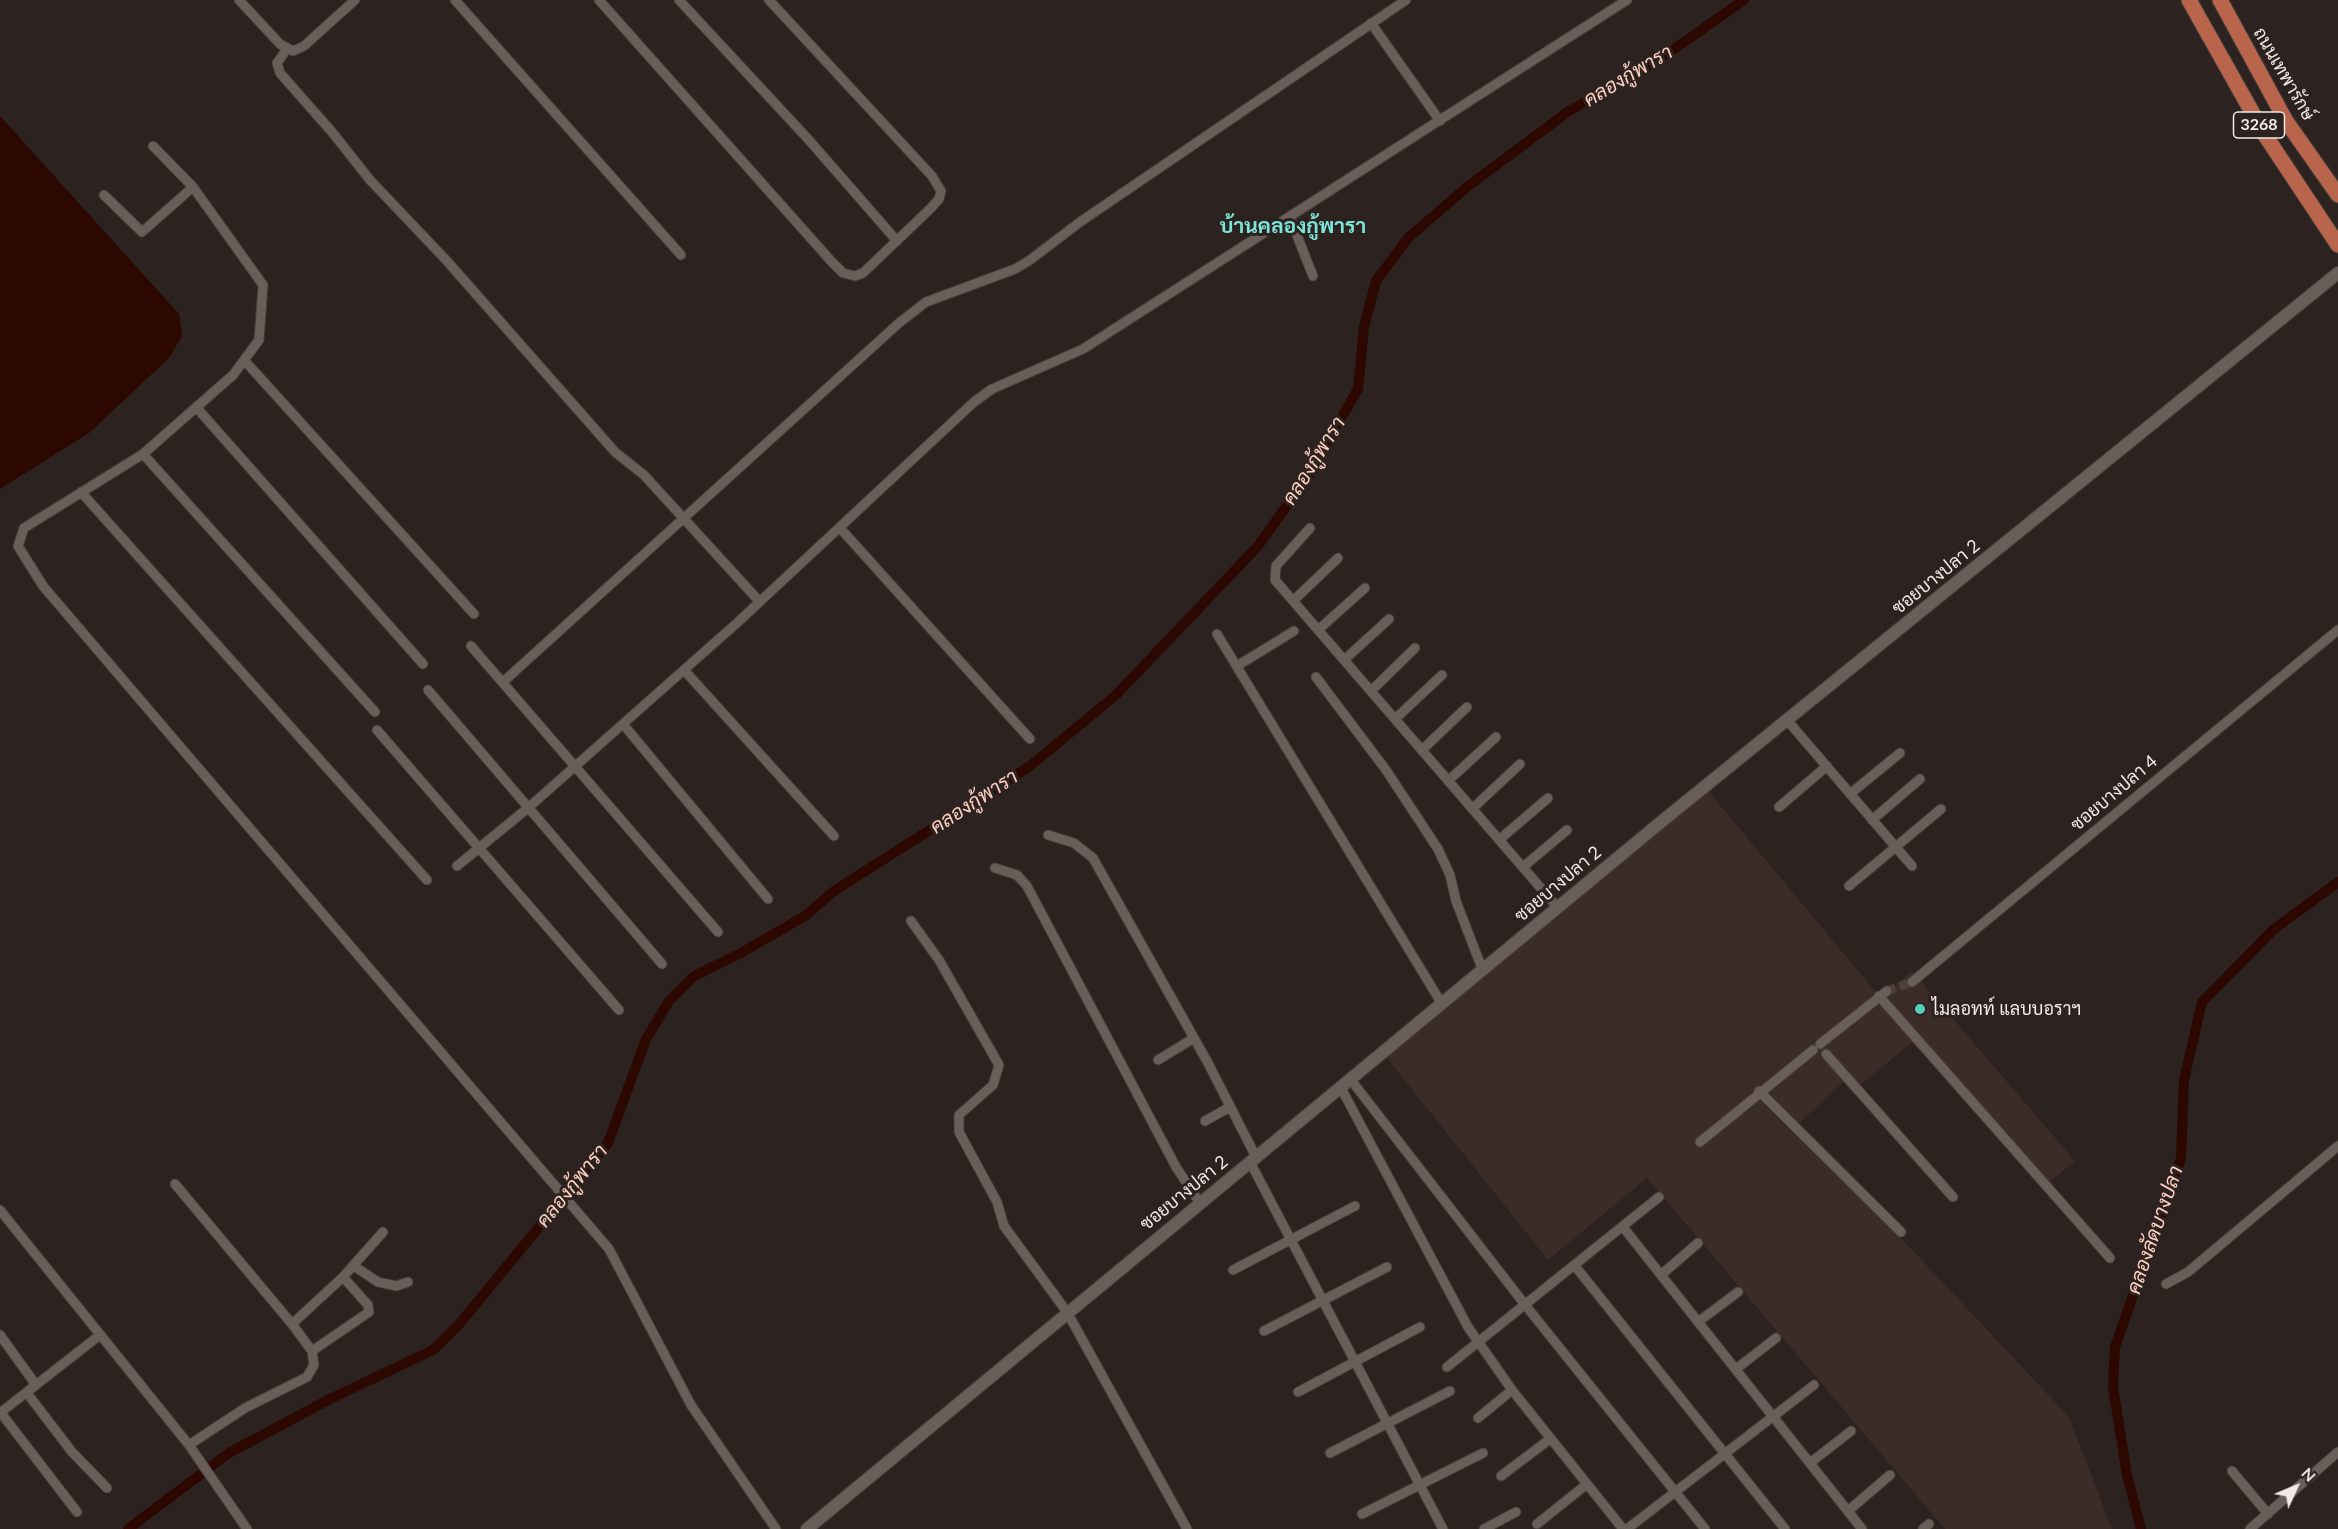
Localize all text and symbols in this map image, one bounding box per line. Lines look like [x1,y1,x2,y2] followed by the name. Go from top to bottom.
[2249,24,2319,124] street label: ถนนเทพารักษ์
[1579,40,1677,112] water label: คลองกู้พารา
[2234,112,2284,138] road number: 3268
[1220,213,1366,239] district label: บ้านคลองกู้พารา
[1277,412,1351,510] water label: คลองกู้พารา
[1888,535,1984,619] street label: ซอยบางปลา 2
[2066,751,2162,835] street label: ซอยบางปลา 4
[926,765,1022,839] water label: คลองกู้พารา
[1510,842,1606,926] street label: ซอยบางปลา 2
[1932,998,2081,1020] place label: ไมลอทท์ แลบบอราฯ
[1913,1002,1927,1016] marker: ไมลอทท์ แลบบอราฯ
[531,1140,613,1232] water label: คลองกู้พารา
[1136,1151,1232,1235] street label: ซอยบางปลา 2
[2122,1163,2188,1297] water label: คลองลัดบางปลา
[2266,1457,2326,1517] north arrow
[2298,1463,2320,1485] text: N

